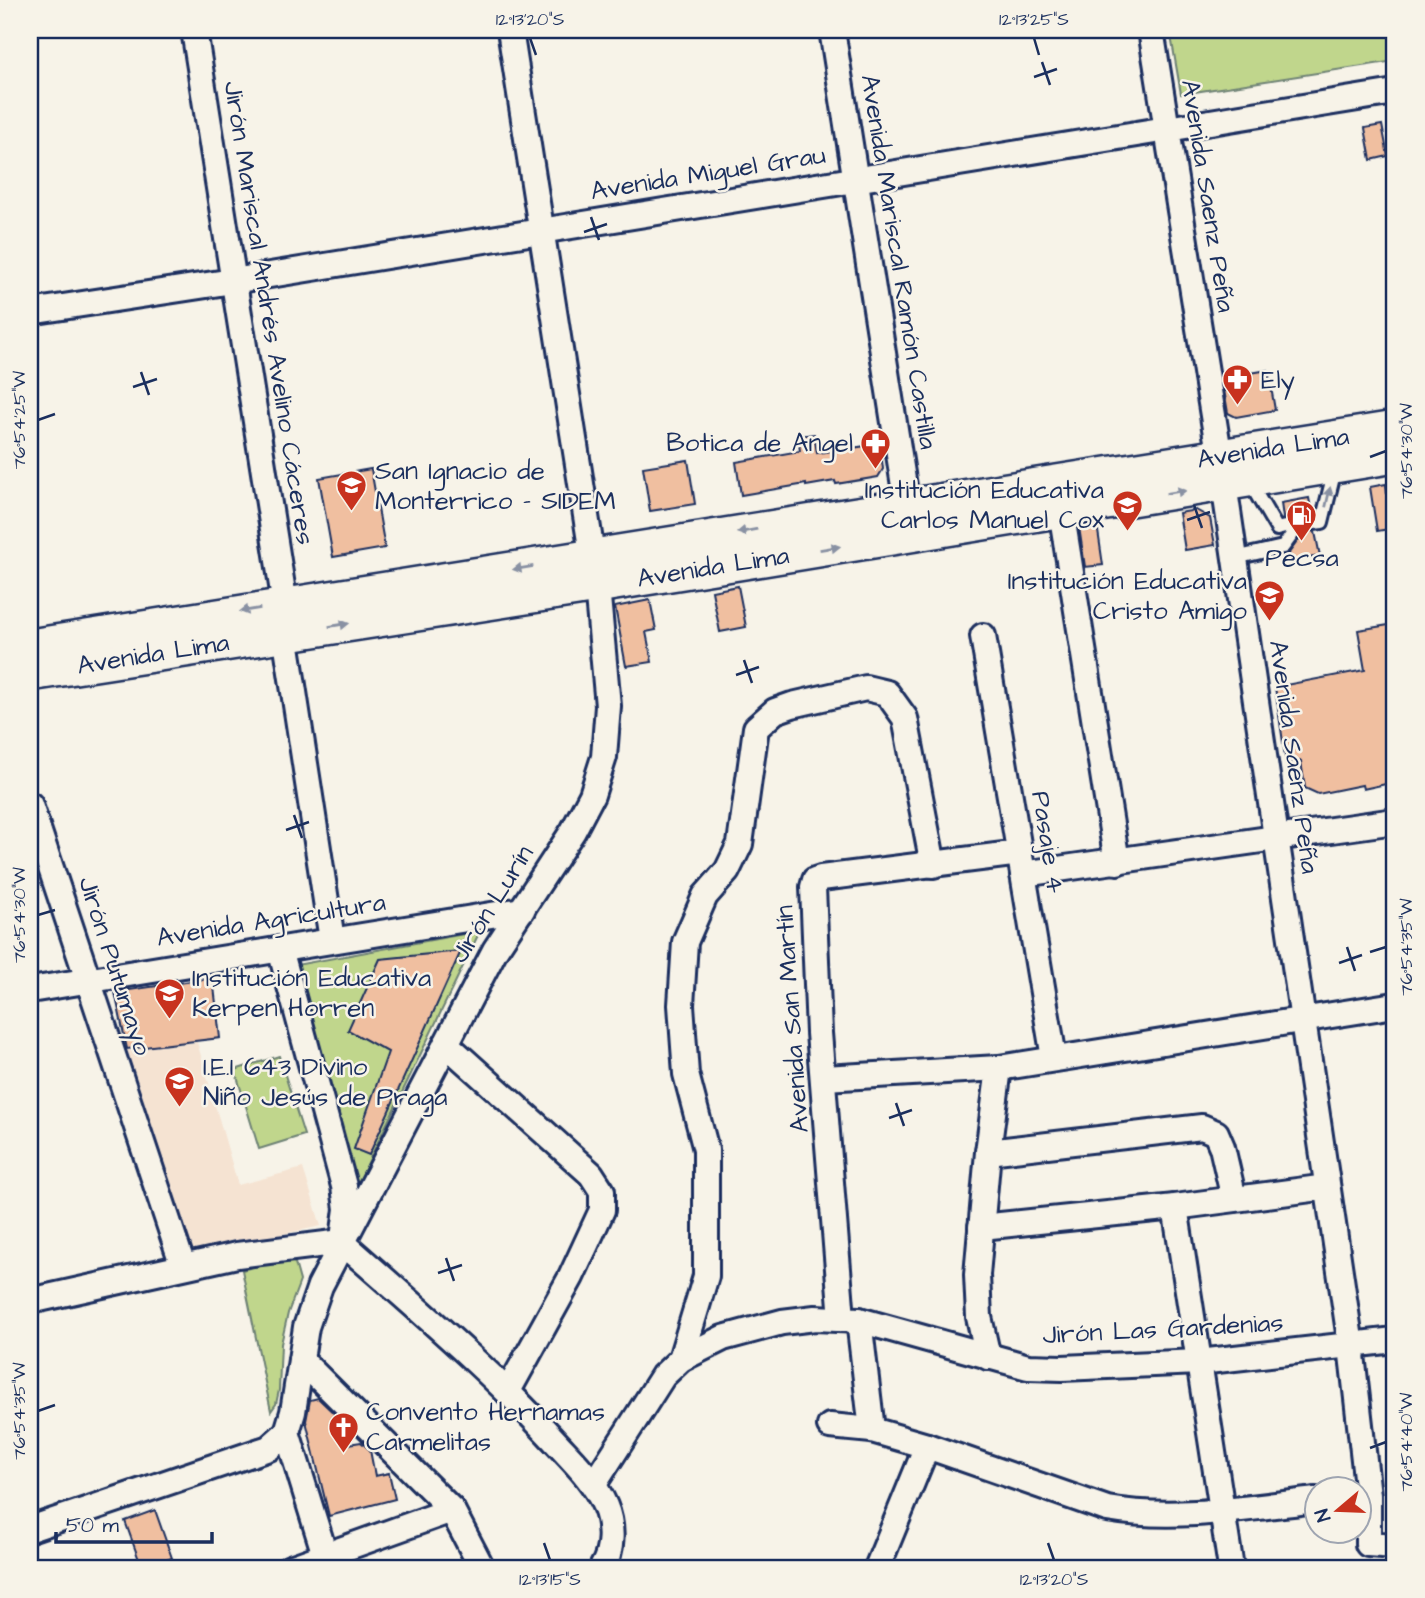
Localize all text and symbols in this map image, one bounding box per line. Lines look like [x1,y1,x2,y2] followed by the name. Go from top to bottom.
[496,7,564,32] text: 12°13'20"S
[999,7,1069,32] text: 12°13'25"S
[852,72,946,452] street label: Avenida Mariscal Ramón Castilla
[1172,77,1244,315] street label: Avenida Saenz Peña
[215,79,323,547] street label: Jirón Mariscal Andrés Avelino Cáceres
[588,137,828,211] street label: Avenida Miguel Grau
[1261,362,1295,400] place label: Ely
[1221,363,1255,407] pharmacy icon: Ely
[7,371,32,469] text: 76°54'25"W
[1394,403,1419,499] text: 76°54'30"W
[1194,418,1352,478] street label: Avenida Lima
[666,425,853,463] place label: Botica de Angel
[859,426,893,470] pharmacy icon: Botica de Angel
[375,453,616,519] place label: San Ignacio de Monterrico - SIDEM
[335,469,369,513] school or university icon: San Ignacio de Monterrico - SIDEM
[865,472,1105,538] place label: Institución Educativa Carlos Manuel Cox
[1165,486,1187,497] one-way arrow
[1323,486,1334,508] one-way arrow
[1110,488,1144,532] school or university icon: Institución Educativa Carlos Manuel Cox
[1285,498,1319,542] fuel station icon: Pecsa
[736,526,758,537] one-way arrow
[634,537,792,597] street label: Avenida Lima
[1265,540,1339,576] place label: Pecsa
[819,542,841,553] one-way arrow
[512,563,534,574] one-way arrow
[1008,563,1247,631] place label: Institución Educativa Cristo Amigo
[1253,579,1287,623] school or university icon: Institución Educativa Cristo Amigo
[238,605,260,616] one-way arrow
[328,619,350,630] one-way arrow
[74,624,232,684] street label: Avenida Lima
[1260,638,1328,876] street label: Avenida Saenz Peña
[1022,788,1074,896] street label: Pasaje 4
[442,838,542,970] street label: Jirón Lurín
[7,867,32,963] text: 76°54'30"W
[67,872,161,1061] street label: Jirón Putumayo
[154,884,388,958] street label: Avenida Agricultura
[1394,898,1419,996] text: 76°54'35"W
[766,904,818,1134] street label: Avenida San Martín
[192,960,431,1026] place label: Institución Educativa Kerpen Horren
[152,976,186,1020] school or university icon: Institución Educativa Kerpen Horren
[203,1049,447,1117] place label: I.E.I 643 Divino Niño Jesús de Praga
[163,1065,197,1109] school or university icon: I.E.I 643 Divino Niño Jesús de Praga
[1042,1305,1284,1353] street label: Jirón Las Gardenias
[7,1362,32,1460] text: 76°54'35"W
[1394,1392,1419,1492] text: 76°54'40"W
[366,1394,605,1460] place label: Convento Hernamas Carmelitas
[326,1410,360,1454] church icon: Convento Hernamas Carmelitas
[1302,1476,1372,1546] north arrow
[56,1500,212,1544] scale bar
[1309,1505,1338,1525] text: N
[66,1511,120,1540] text: 50 m
[519,1567,581,1592] text: 12°13'15"S
[1020,1567,1088,1592] text: 12°13'20"S

